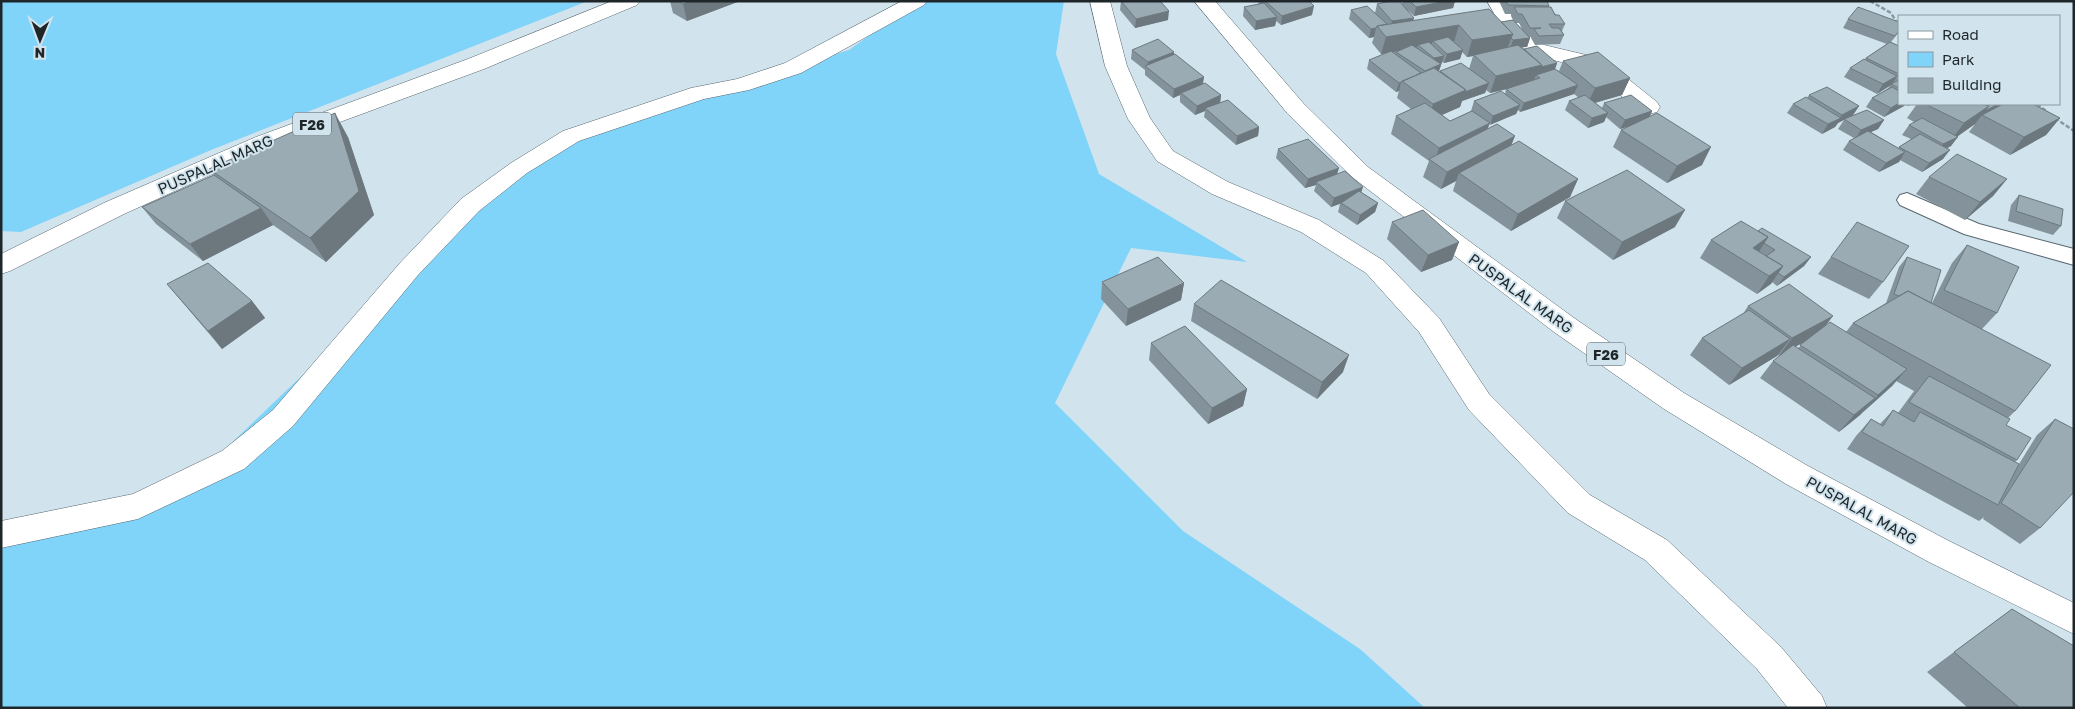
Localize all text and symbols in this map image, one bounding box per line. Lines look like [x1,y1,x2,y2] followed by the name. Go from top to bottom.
[15,15,65,65] north arrow
[1898,15,2060,105] legend
[1942,25,1979,43] text: Road
[34,45,45,62] text: N
[1942,50,1975,68] text: Park
[1942,75,2002,93] text: Building
[293,112,331,136] road number: F26
[155,131,275,197] street label: PUSPALAL MARG
[1465,249,1577,337] street label: PUSPALAL MARG
[1587,342,1625,366] road number: F26
[1803,472,1921,548] street label: PUSPALAL MARG

